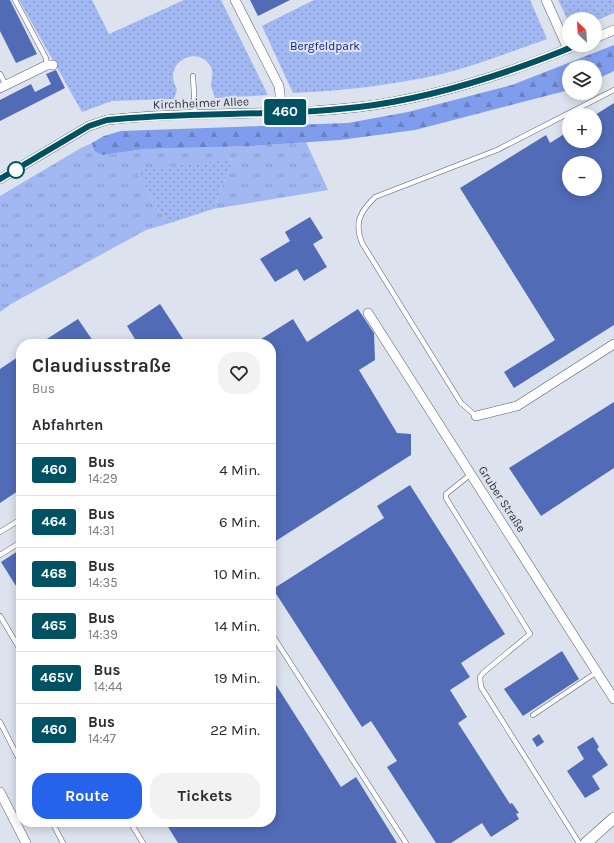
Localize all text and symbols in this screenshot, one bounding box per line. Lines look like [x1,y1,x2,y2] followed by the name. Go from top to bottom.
[562,12,602,52] north arrow
[562,12,602,196] map controls
[290,39,360,53] park label: Bergfeldpark
[562,60,602,100] button: layers
[153,94,249,112] street label: Kirchheimer Allee
[262,99,308,125] line badge: 460
[272,103,298,120] text: 460
[562,108,602,148] button: +
[562,156,602,196] button: −
[7,161,25,179] unlabelled marker
[218,352,260,394] button: heart
[32,355,171,377] text: Claudiusstraße
[32,381,55,396] text: Bus
[32,416,103,434] text: Abfahrten
[88,453,115,471] text: Bus
[41,461,67,478] text: 460
[219,461,260,479] text: 4 Min.
[475,463,529,535] street label: Gruber Straße
[88,471,118,486] text: 14:29
[88,505,115,523] text: Bus
[41,513,67,530] text: 464
[219,513,260,531] text: 6 Min.
[88,523,115,538] text: 14:31
[88,557,115,575] text: Bus
[41,565,67,582] text: 468
[214,565,260,583] text: 10 Min.
[88,575,118,590] text: 14:35
[88,609,115,627] text: Bus
[42,617,66,634] text: 465
[214,617,260,635] text: 14 Min.
[88,627,118,642] text: 14:39
[93,661,120,679] text: Bus
[40,669,73,686] text: 465V
[214,669,260,687] text: 19 Min.
[93,679,123,694] text: 14:44
[88,713,115,731] text: Bus
[41,721,67,738] text: 460
[210,721,260,739] text: 22 Min.
[88,731,116,746] text: 14:47
[32,773,142,819] button: Route
[150,773,260,819] button: Tickets

